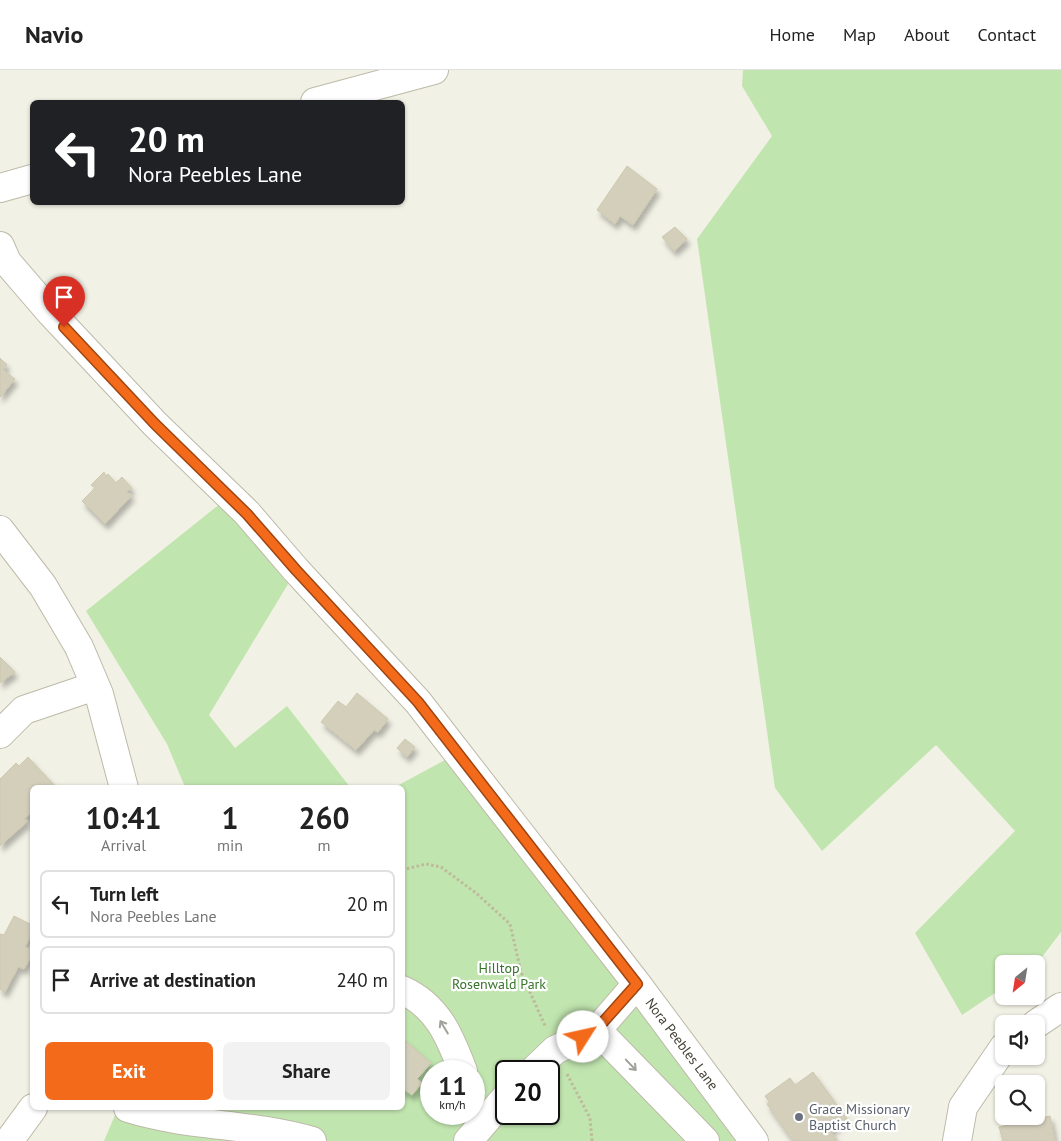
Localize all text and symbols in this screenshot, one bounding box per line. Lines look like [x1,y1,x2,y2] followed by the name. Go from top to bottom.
[25,19,83,50] text: Navio
[769,23,815,46] text: Home
[843,23,876,46] text: Map
[904,23,950,46] text: About
[978,23,1036,46] text: Contact
[128,116,205,162] text: 20 m
[45,120,110,185] icon: left
[128,160,302,188] text: Nora Peebles Lane
[43,276,85,327] pin
[50,283,78,311] icon: arrive
[85,798,162,837] text: 10:41
[222,798,239,837] text: 1
[298,798,350,837] text: 260
[101,835,146,855] text: Arrival
[217,835,243,855] text: min
[318,835,331,855] text: m
[90,882,159,906] text: Turn left
[47,890,75,918] icon: left
[347,892,388,916] text: 20 m
[90,906,217,926] text: Nora Peebles Lane
[995,955,1045,1005] north arrow
[995,955,1045,1125] map controls
[452,959,546,993] park label: Hilltop Rosenwald Park
[47,966,75,994] icon: arrive
[90,968,256,992] text: Arrive at destination
[336,968,388,992] text: 240 m
[641,994,723,1094] street label: Nora Peebles Lane
[556,1010,608,1062] position arrow
[995,1015,1045,1065] button: sound
[438,1020,448,1034] one-way arrow
[45,1042,213,1100] button: Exit
[223,1042,390,1100] button: Share
[624,1059,637,1071] one-way arrow
[495,1060,560,1125] speed limit sign: 20
[438,1070,467,1102] text: 11
[995,1075,1045,1125] button: search
[439,1097,466,1112] text: km/h
[809,1100,910,1134] place label: Grace Missionary Baptist Church
[793,1111,805,1123] marker: Grace Missionary Baptist Church

